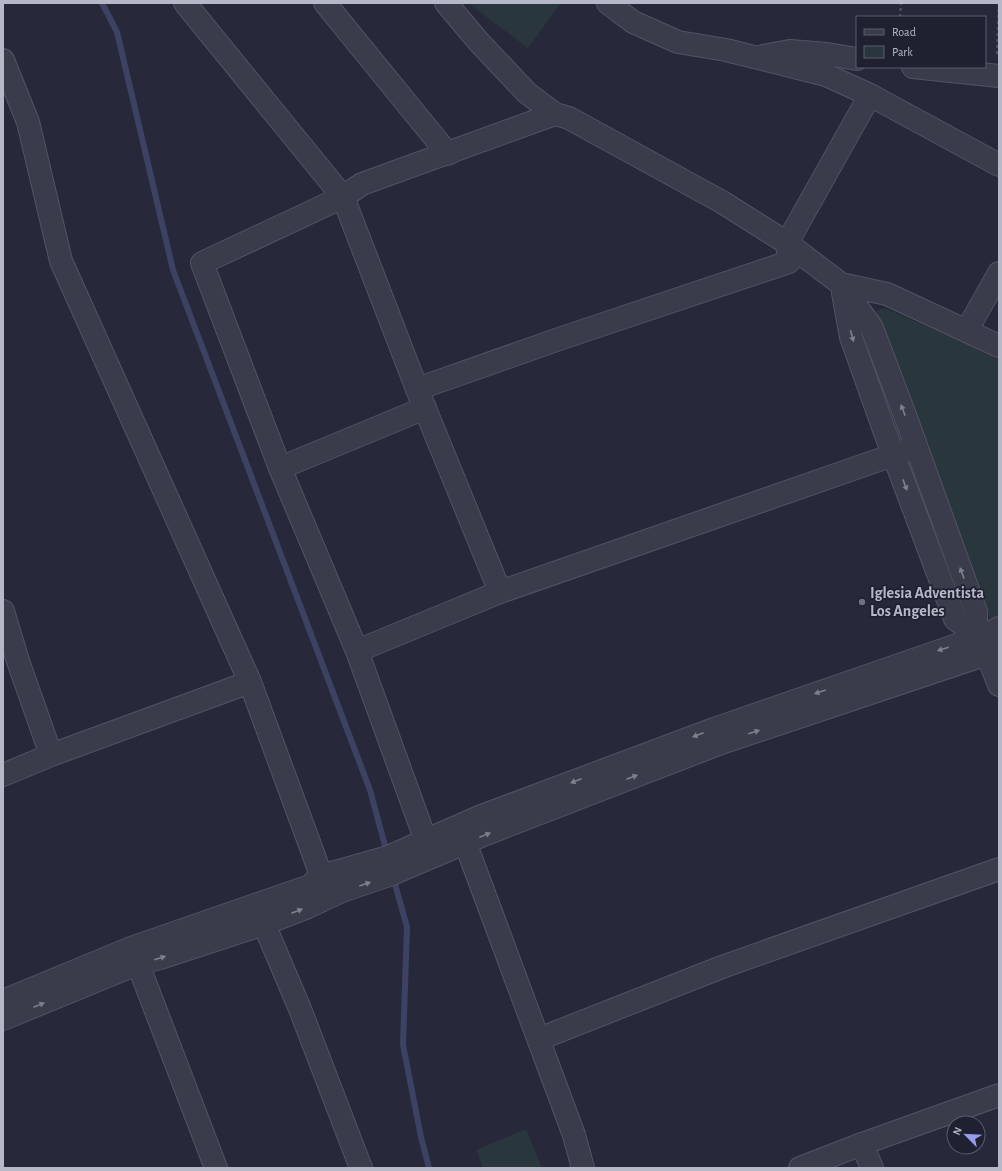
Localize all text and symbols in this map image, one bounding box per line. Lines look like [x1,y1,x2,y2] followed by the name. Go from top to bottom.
[856,16,986,68] legend
[892,26,916,38] text: Road
[892,46,913,58] text: Park
[849,330,855,342] one-way arrow
[900,404,906,416] one-way arrow
[902,479,908,491] one-way arrow
[958,567,964,579] one-way arrow
[870,585,984,619] place label: Iglesia Adventista Los Angeles
[857,597,867,607] marker: Iglesia Adventista Los Angeles
[937,646,949,652] one-way arrow
[814,689,826,695] one-way arrow
[748,729,760,735] one-way arrow
[691,732,703,738] one-way arrow
[627,774,639,780] one-way arrow
[570,778,582,784] one-way arrow
[479,831,491,837] one-way arrow
[359,880,371,886] one-way arrow
[291,908,303,914] one-way arrow
[155,955,167,961] one-way arrow
[34,1001,46,1007] one-way arrow
[946,1115,986,1155] north arrow
[951,1125,964,1137] text: N

